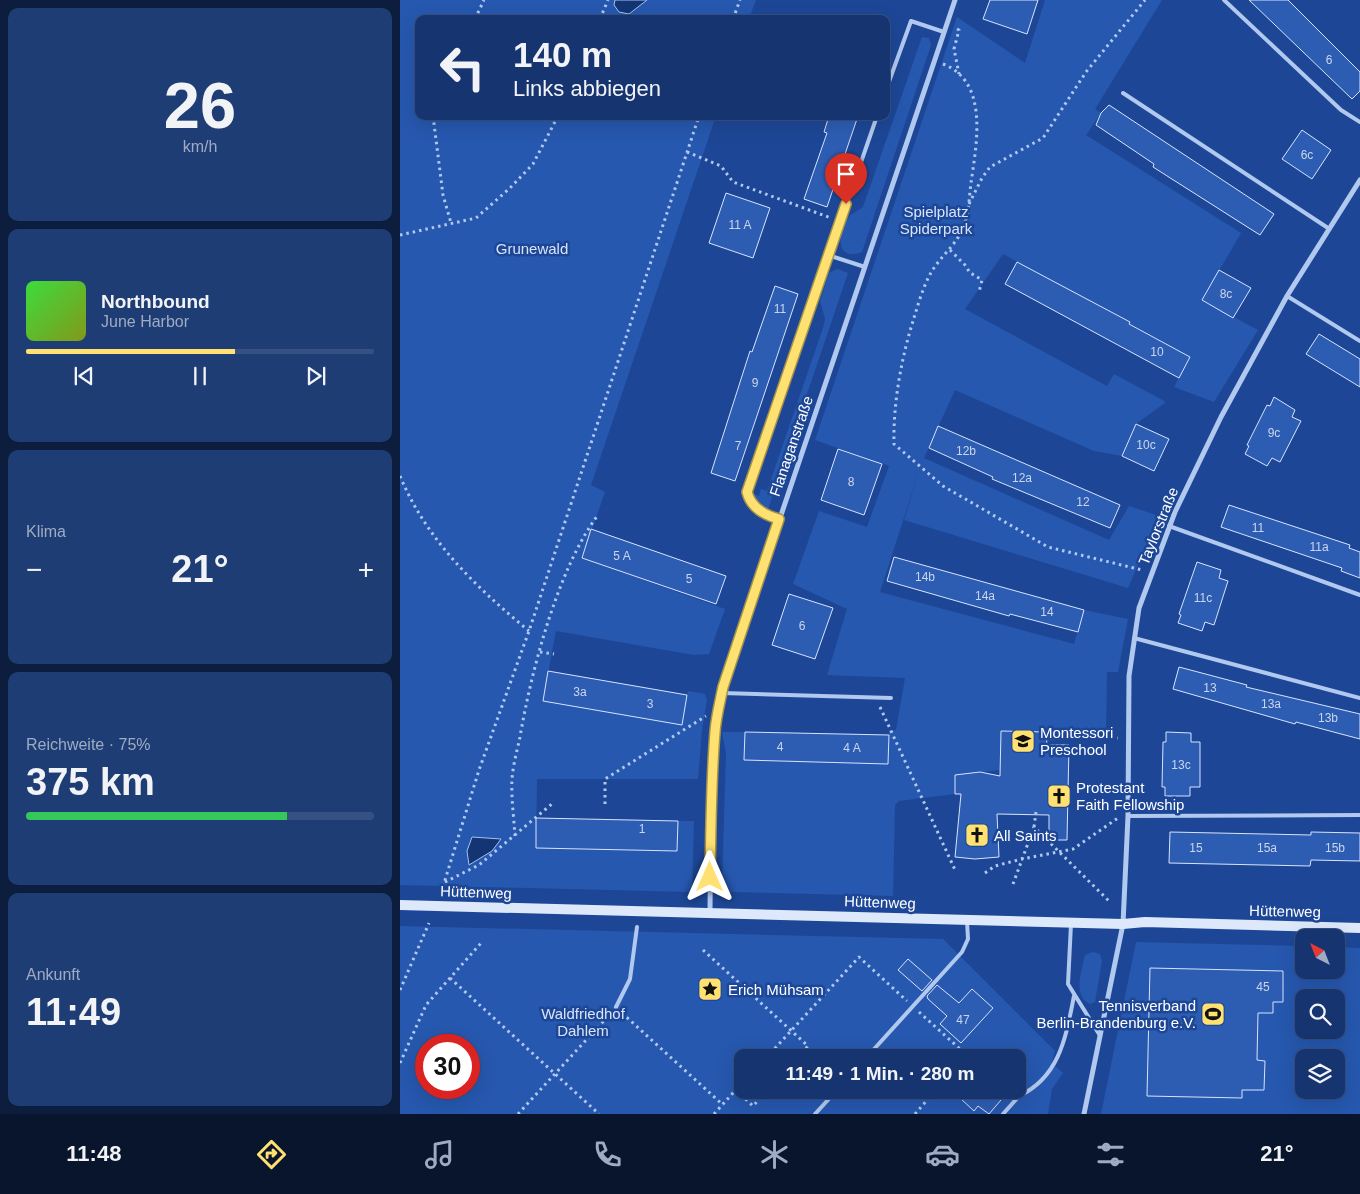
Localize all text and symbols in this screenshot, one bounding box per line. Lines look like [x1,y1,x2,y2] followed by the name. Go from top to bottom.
[430,35,495,100] icon: left
[513,35,612,74] text: 140 m
[1326,53,1333,67] house number: 6
[164,69,236,142] text: 26
[513,76,661,101] text: Links abbiegen
[183,138,217,155] text: km/h
[1301,148,1313,162] house number: 6c
[825,153,867,204] pin
[832,160,860,188] icon: arrive
[900,203,973,237] park label: Spielplatz Spiderpark
[728,218,752,232] house number: 11 A
[496,240,568,257] park label: Grunewald
[1220,287,1232,301] house number: 8c
[101,291,210,312] text: Northbound
[774,302,787,316] house number: 11
[101,313,189,330] text: June Harbor
[1150,345,1164,359] house number: 10
[70,362,98,390] icon: previous
[186,362,214,390] icon: pause
[302,362,330,390] icon: next
[752,376,759,390] house number: 9
[766,394,816,498] street label: Flanaganstraße
[1268,426,1280,440] house number: 9c
[1136,438,1156,452] house number: 10c
[735,439,742,453] house number: 7
[956,444,976,458] house number: 12b
[1012,471,1032,485] house number: 12a
[848,475,855,489] house number: 8
[1135,485,1181,567] street label: Taylorstraße
[1076,495,1090,509] house number: 12
[1252,521,1265,535] house number: 11
[26,523,66,540] text: Klima
[1309,540,1329,554] house number: 11a
[171,548,229,590] text: 21°
[613,549,631,563] house number: 5 A
[26,554,42,585] text: −
[358,554,374,585] text: +
[915,570,935,584] house number: 14b
[686,572,693,586] house number: 5
[975,589,995,603] house number: 14a
[1194,591,1212,605] house number: 11c
[1040,605,1054,619] house number: 14
[799,619,806,633] house number: 6
[1203,681,1217,695] house number: 13
[573,685,587,699] house number: 3a
[647,697,654,711] house number: 3
[1261,697,1281,711] house number: 13a
[1318,711,1338,725] house number: 13b
[1040,724,1113,758] place label: Montessori Preschool
[1010,728,1036,754] school or university icon: Montessori Preschool
[26,736,151,753] text: Reichweite · 75%
[777,740,784,754] house number: 4
[843,741,861,755] house number: 4 A
[1171,758,1191,772] house number: 13c
[26,761,155,803] text: 375 km
[1076,779,1184,813] place label: Protestant Faith Fellowship
[1046,783,1072,809] church icon: Protestant Faith Fellowship
[639,822,646,836] house number: 1
[964,822,990,848] church icon: All Saints
[994,827,1057,844] place label: All Saints
[1189,841,1203,855] house number: 15
[1257,841,1277,855] house number: 15a
[1325,841,1345,855] house number: 15b
[683,850,735,902] position arrow
[440,882,512,902] street label: Hüttenweg
[844,892,916,912] street label: Hüttenweg
[1249,902,1321,920] street label: Hüttenweg
[1295,929,1345,979] north arrow
[1295,929,1345,1099] map controls
[26,966,80,983] text: Ankunft
[697,976,723,1002] place icon: Erich Mühsam
[1256,980,1270,994] house number: 45
[728,981,824,998] place label: Erich Mühsam
[1295,989,1345,1039] button: search
[26,991,121,1033] text: 11:49
[1036,997,1196,1031] place label: Tennisverband Berlin-Brandenburg e.V.
[1200,1001,1226,1027] sports icon: Tennisverband Berlin-Brandenburg e.V.
[541,1005,626,1039] park label: Waldfriedhof Dahlem
[956,1013,970,1027] house number: 47
[415,1034,480,1099] speed limit sign: 30
[1295,1049,1345,1099] button: layers
[785,1063,975,1084] text: 11:49 · 1 Min. · 280 m
[254,1137,289,1172] icon: directions
[422,1137,457,1172] icon: music
[590,1137,625,1172] icon: phone
[757,1137,792,1172] icon: climate
[925,1137,960,1172] icon: car
[1093,1137,1128,1172] icon: filters
[66,1141,121,1166] text: 11:48
[1260,1141,1294,1166] text: 21°

